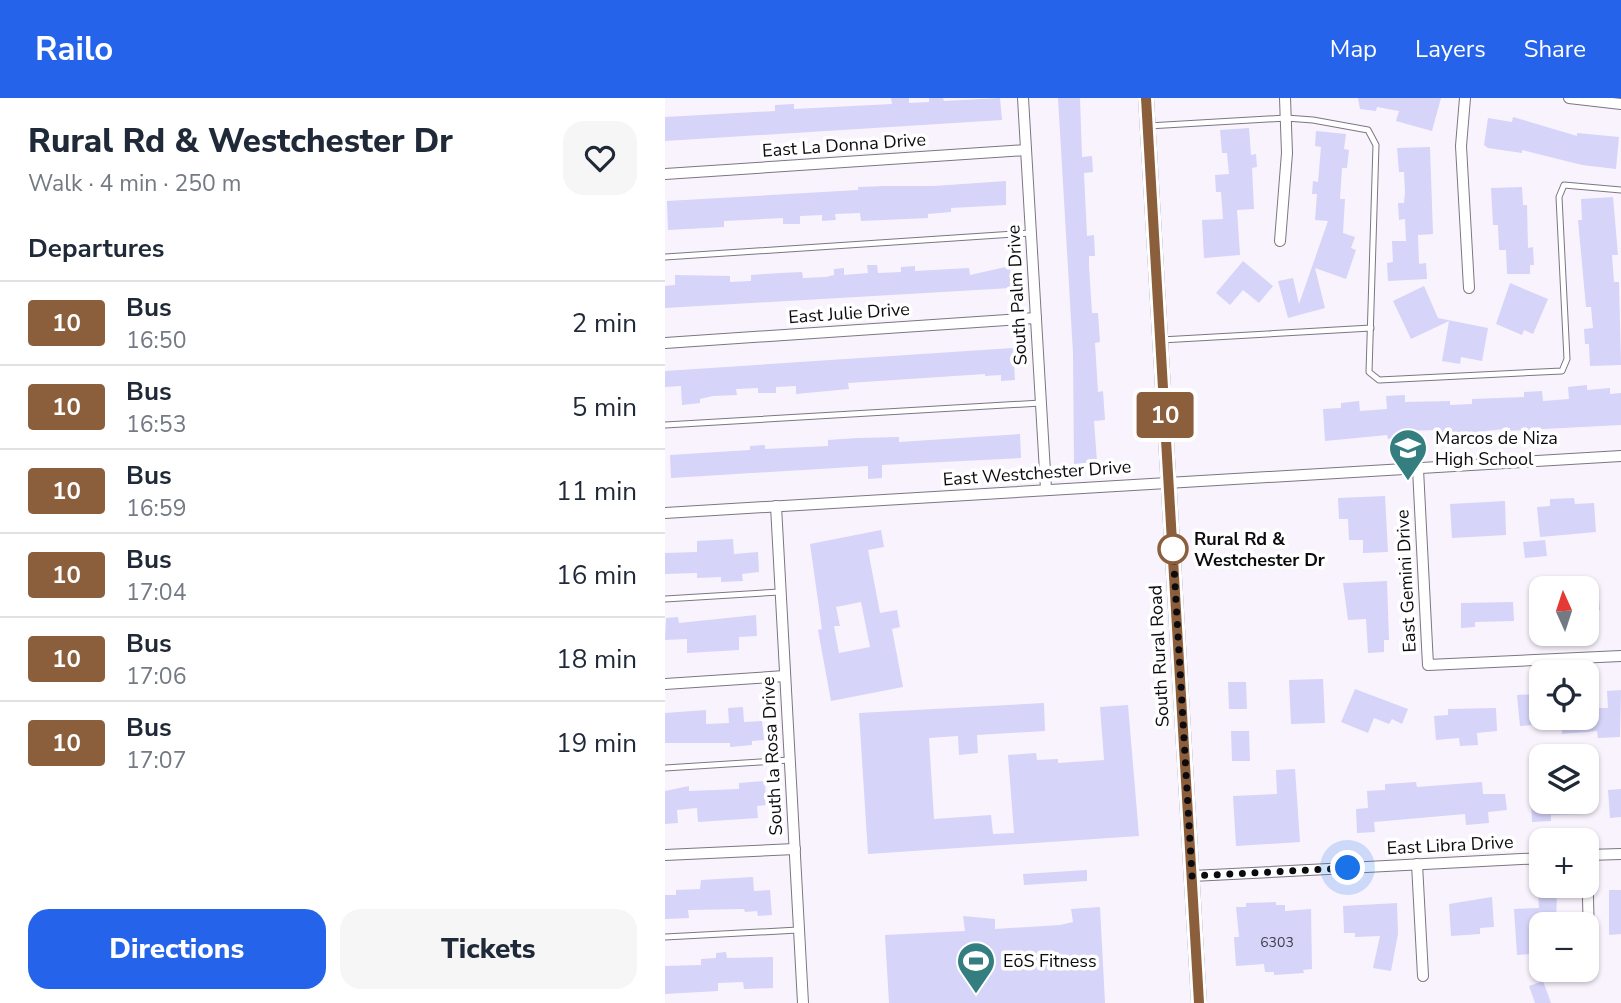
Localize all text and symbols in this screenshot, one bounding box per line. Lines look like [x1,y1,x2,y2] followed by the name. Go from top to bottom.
[35,27,113,72] text: Railo
[1330,33,1377,65] text: Map
[1415,33,1486,65] text: Layers
[1524,33,1586,65] text: Share
[28,119,453,164] text: Rural Rd & Westchester Dr
[563,121,637,195] button: heart
[761,127,927,163] street label: East La Donna Drive
[28,168,241,199] text: Walk · 4 min · 250 m
[1001,224,1033,366] street label: South Palm Drive
[28,231,164,266] text: Departures
[126,290,172,325] text: Bus
[787,297,911,329] street label: East Julie Drive
[572,306,637,341] text: 2 min
[52,307,81,339] text: 10
[126,325,186,356] text: 16:50
[126,374,172,409] text: Bus
[572,390,637,425] text: 5 min
[52,391,81,423] text: 10
[1133,392,1197,438] line badge: 10
[1151,399,1179,431] text: 10
[126,409,186,440] text: 16:53
[1435,426,1558,471] place label: Marcos de Niza High School
[1387,427,1429,482] school or university icon: Marcos de Niza High School
[942,454,1132,492] street label: East Westchester Drive
[126,458,172,493] text: Bus
[556,474,637,509] text: 11 min
[52,475,81,507] text: 10
[126,493,186,524] text: 16:59
[1390,509,1422,653] street label: East Gemini Drive
[1194,527,1325,572] place label: Rural Rd & Westchester Dr
[1158,534,1188,564] marker: Rural Rd & Westchester Dr
[126,542,172,577] text: Bus
[556,558,637,593] text: 16 min
[52,559,81,591] text: 10
[1529,576,1599,646] north arrow
[1529,576,1599,982] map controls
[126,577,186,608] text: 17:04
[1143,584,1175,728] street label: South Rural Road
[126,626,172,661] text: Bus
[556,642,637,677] text: 18 min
[52,643,81,675] text: 10
[1529,660,1599,730] button: locate
[126,661,186,692] text: 17:06
[756,676,788,836] street label: South la Rosa Drive
[126,710,172,745] text: Bus
[556,726,637,761] text: 19 min
[52,727,81,759] text: 10
[1529,744,1599,814] button: layers
[126,745,186,776] text: 17:07
[1529,828,1599,898] button: +
[1386,830,1514,860] street label: East Libra Drive
[1330,850,1365,885] your location
[28,909,326,989] button: Directions
[340,909,637,989] button: Tickets
[1529,912,1599,982] button: −
[1260,933,1294,952] house number: 6303
[955,940,997,995] sports icon: EōS Fitness
[1003,949,1097,973] place label: EōS Fitness

